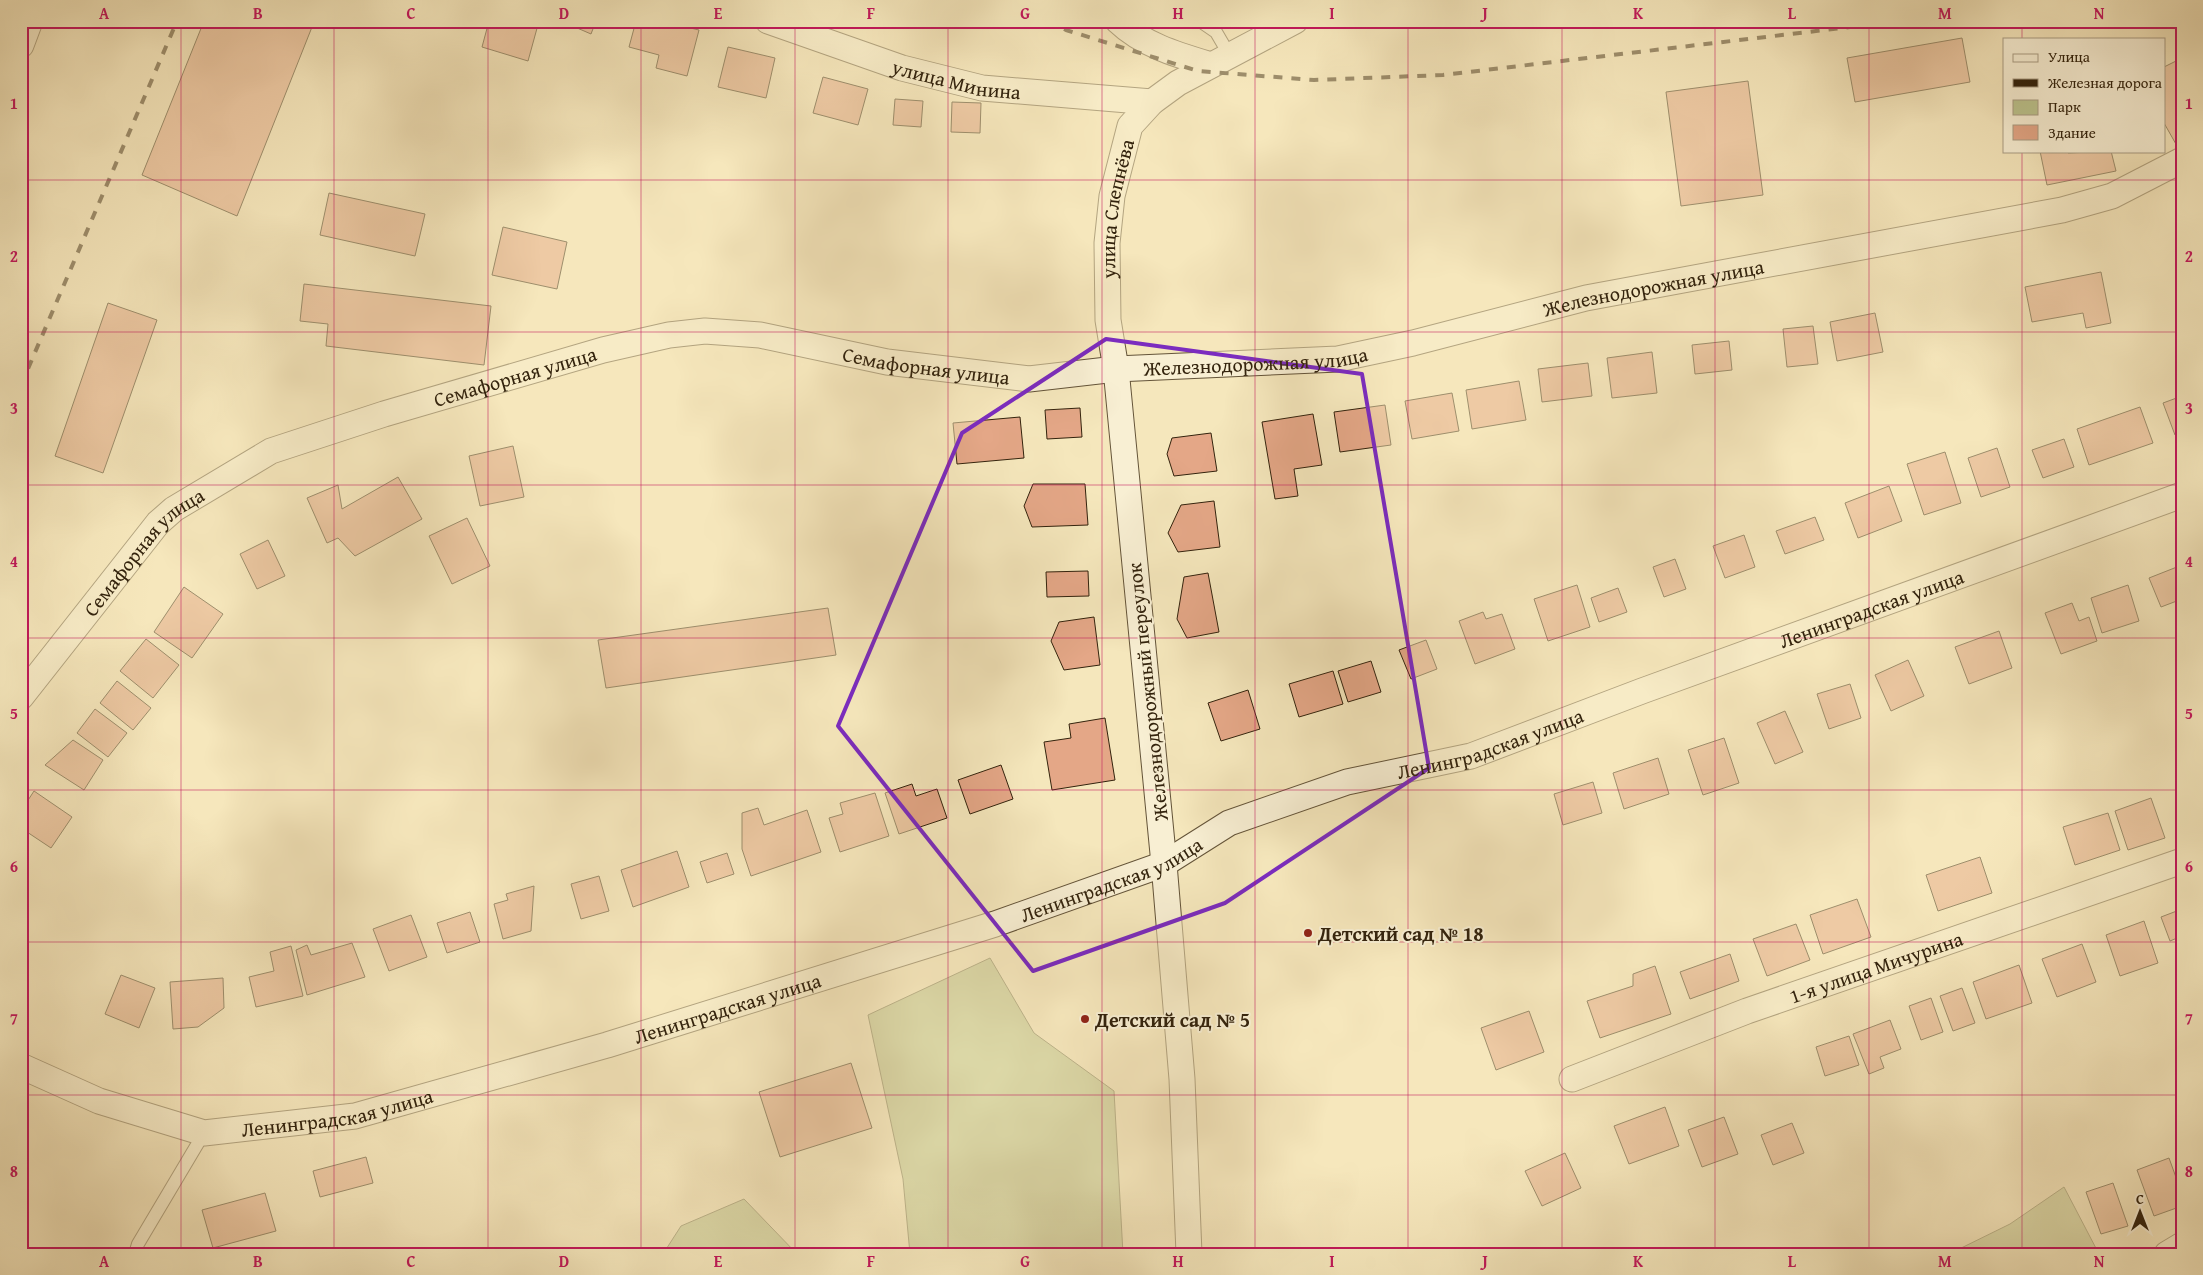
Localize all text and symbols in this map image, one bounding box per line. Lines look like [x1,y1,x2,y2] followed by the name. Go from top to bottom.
[99,1,110,25] text: A
[253,1,263,25] text: B
[406,1,416,25] text: C
[559,1,569,25] text: D
[714,1,723,25] text: E
[867,1,875,25] text: F
[1020,1,1030,25] text: G
[1172,1,1184,25] text: H
[1329,1,1335,25] text: I
[1479,1,1488,25] text: J
[1633,1,1644,25] text: K
[1788,1,1797,25] text: L
[1938,1,1952,25] text: M
[2094,1,2105,25] text: N
[2003,38,2166,152] legend
[2048,46,2091,67] text: Улица
[887,51,1022,106] street label: улица Минина
[2047,72,2163,93] text: Железная дорога
[10,91,18,115] text: 1
[2185,91,2193,115] text: 1
[2048,96,2081,117] text: Парк
[2048,122,2096,143] text: Здание
[1092,135,1141,280] street label: улица Слепнёва
[10,244,18,268] text: 2
[2185,244,2193,268] text: 2
[1539,251,1766,323] street label: Железнодорожная улица
[430,338,600,413] street label: Семафорная улица
[840,338,1012,391] street label: Семафорная улица
[1142,339,1371,382] street label: Железнодорожная улица
[10,396,18,420] text: 3
[2185,396,2193,420] text: 3
[76,480,210,622] street label: Семафорная улица
[10,549,18,573] text: 4
[2185,549,2193,573] text: 4
[1119,561,1175,823] street label: Железнодорожный переулок
[1775,561,1968,655] street label: Ленинградская улица
[1394,700,1588,786] street label: Ленинградская улица
[10,701,18,725] text: 5
[2185,701,2193,725] text: 5
[1016,829,1208,929] street label: Ленинградская улица
[10,854,18,878] text: 6
[2185,854,2193,878] text: 6
[1317,919,1484,948] place label: Детский сад № 18
[1785,923,1967,1010] street label: 1-я улица Мичурина
[1302,927,1314,939] marker: Детский сад № 18
[630,965,825,1050] street label: Ленинградская улица
[1094,1005,1250,1034] place label: Детский сад № 5
[10,1006,18,1030] text: 7
[2185,1006,2193,1030] text: 7
[1079,1013,1091,1025] marker: Детский сад № 5
[240,1080,436,1143] street label: Ленинградская улица
[10,1159,18,1183] text: 8
[2185,1159,2193,1183] text: 8
[2116,1188,2166,1238] north arrow
[2136,1189,2144,1209] text: С
[99,1249,110,1273] text: A
[253,1249,263,1273] text: B
[406,1249,416,1273] text: C
[559,1249,569,1273] text: D
[714,1249,723,1273] text: E
[867,1249,875,1273] text: F
[1020,1249,1030,1273] text: G
[1172,1249,1184,1273] text: H
[1329,1249,1335,1273] text: I
[1479,1249,1488,1273] text: J
[1633,1249,1644,1273] text: K
[1788,1249,1797,1273] text: L
[1938,1249,1952,1273] text: M
[2094,1249,2105,1273] text: N

